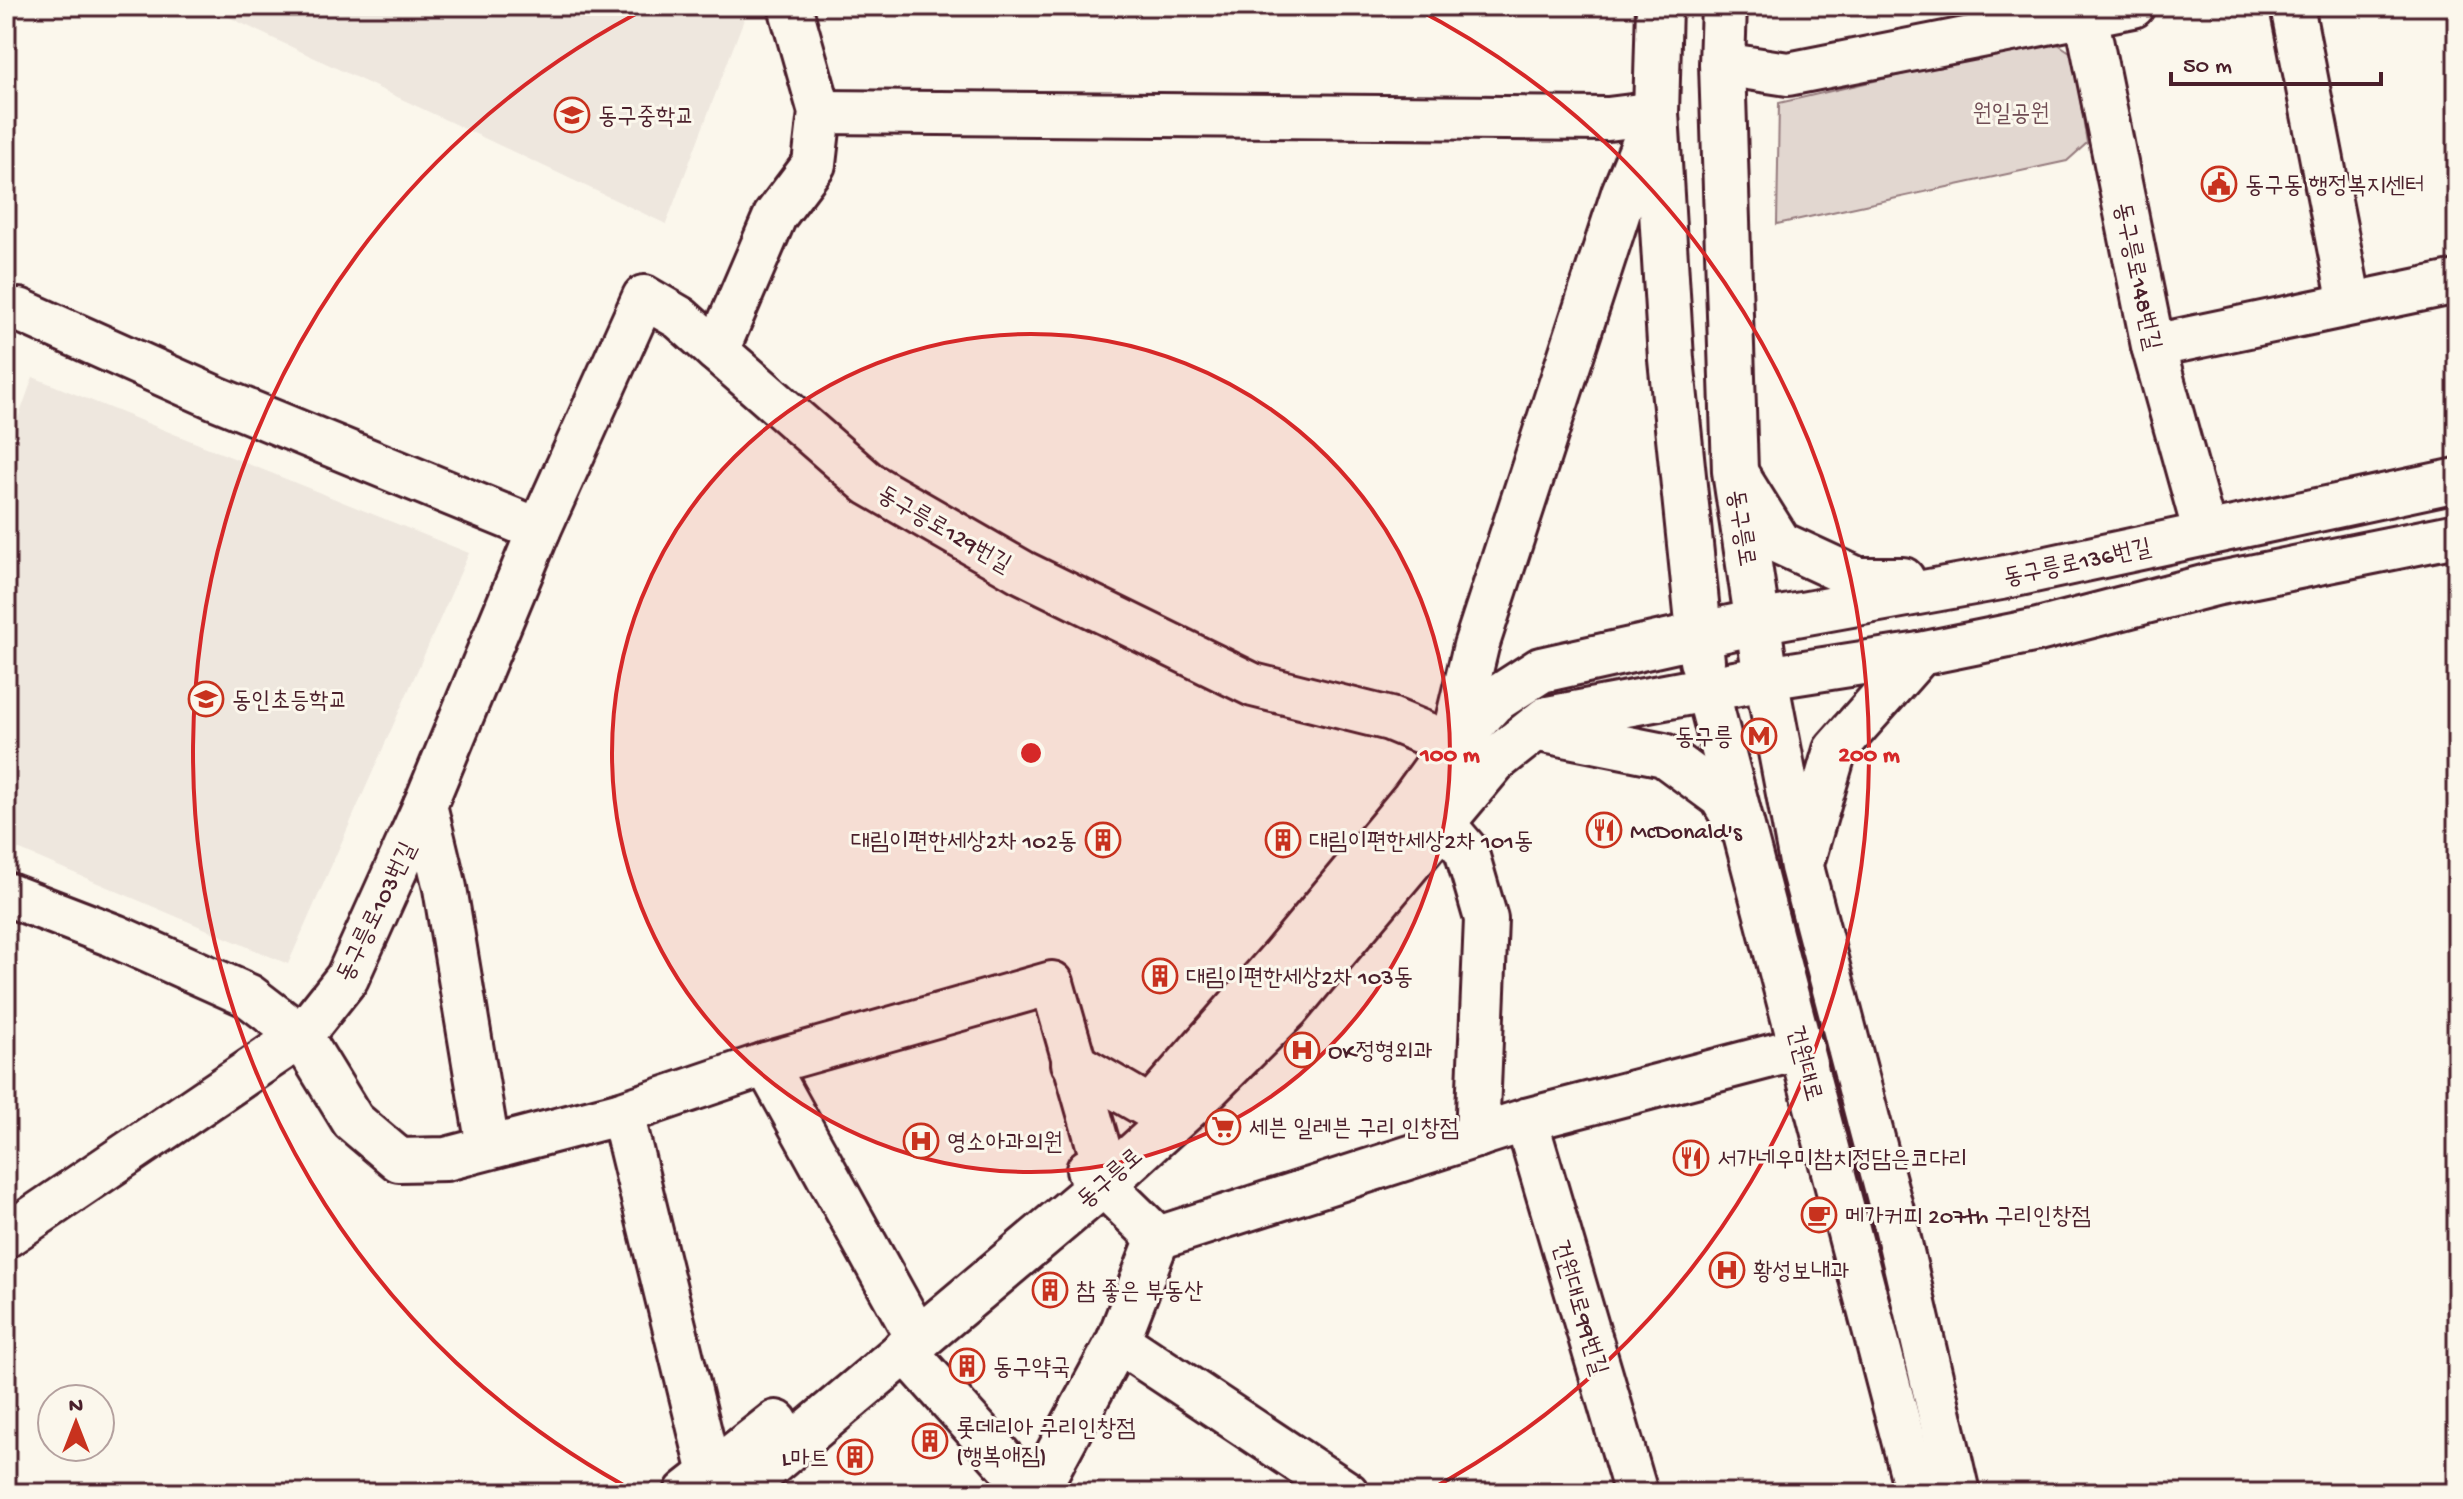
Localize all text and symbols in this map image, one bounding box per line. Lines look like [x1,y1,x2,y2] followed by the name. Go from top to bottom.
[2171,36,2381,86] scale bar
[2183,53,2232,82] text: 50 m
[553,96,591,134] school or university icon: 동구중학교
[1972,101,2050,130] park label: 원일공원
[598,104,695,133] place label: 동구중학교
[2200,165,2238,203] public building icon: 동구동 행정복지센터
[2245,173,2425,202] place label: 동구동 행정복지센터
[2106,200,2165,353] street label: 동구릉로148번길
[871,481,1015,581] street label: 동구릉로129번길
[1719,488,1760,569] street label: 동구릉로
[2001,535,2154,594] street label: 동구릉로136번길
[187,680,225,718] school or university icon: 동인초등학교
[232,688,348,717] place label: 동인초등학교
[1740,717,1778,755] metro station icon: 동구릉
[1675,725,1733,754] place label: 동구릉
[1017,739,1045,767] centre of rings
[1419,742,1480,771] text: 100 m
[1838,742,1900,771] text: 200 m
[1585,811,1623,849] restaurant icon: McDonald's
[1630,819,1743,848] place label: McDonald's
[1084,821,1122,859] building icon: 대림이편한세상2차 102동
[1264,821,1302,859] building icon: 대림이편한세상2차 101동
[851,829,1077,858] place label: 대림이편한세상2차 102동
[1309,829,1533,858] place label: 대림이편한세상2차 101동
[332,838,424,987] street label: 동구릉로103번길
[1141,957,1179,995] building icon: 대림이편한세상2차 103동
[1186,965,1413,994] place label: 대림이편한세상2차 103동
[1779,1023,1827,1105] street label: 건원대로
[1283,1031,1321,1069] hospital icon: OK정형외과
[1328,1039,1433,1068] place label: OK정형외과
[1204,1108,1242,1146] supermarket icon: 세븐 일레븐 구리 인창점
[1249,1116,1459,1145] place label: 세븐 일레븐 구리 인창점
[902,1122,940,1160] hospital icon: 영소아과의원
[947,1130,1063,1159] place label: 영소아과의원
[1672,1139,1710,1177] restaurant icon: 서가네우미참치정담은코다리
[1073,1143,1150,1216] street label: 동구릉로
[1717,1147,1968,1176] place label: 서가네우미참치정담은코다리
[1800,1196,1838,1234] cafe icon: 메가커피 207th 구리인창점
[1845,1204,2091,1233] place label: 메가커피 207th 구리인창점
[1543,1237,1612,1379] street label: 건원대로99번길
[1708,1251,1746,1289] hospital icon: 황성보내과
[1753,1259,1850,1288] place label: 황성보내과
[1031,1271,1069,1309] building icon: 참 좋은 부동산
[1076,1279,1203,1308] place label: 참 좋은 부동산
[948,1347,986,1385] building icon: 동구약국
[993,1355,1070,1384] place label: 동구약국
[36,1383,116,1463] north arrow
[69,1394,83,1420] text: N
[956,1416,1136,1473] place label: 롯데리아 구리인창점 (행복애짐)
[911,1422,949,1460] building icon: 롯데리아 구리인창점 (행복애짐)
[836,1438,874,1476] building icon: L마트
[782,1446,829,1475] place label: L마트

